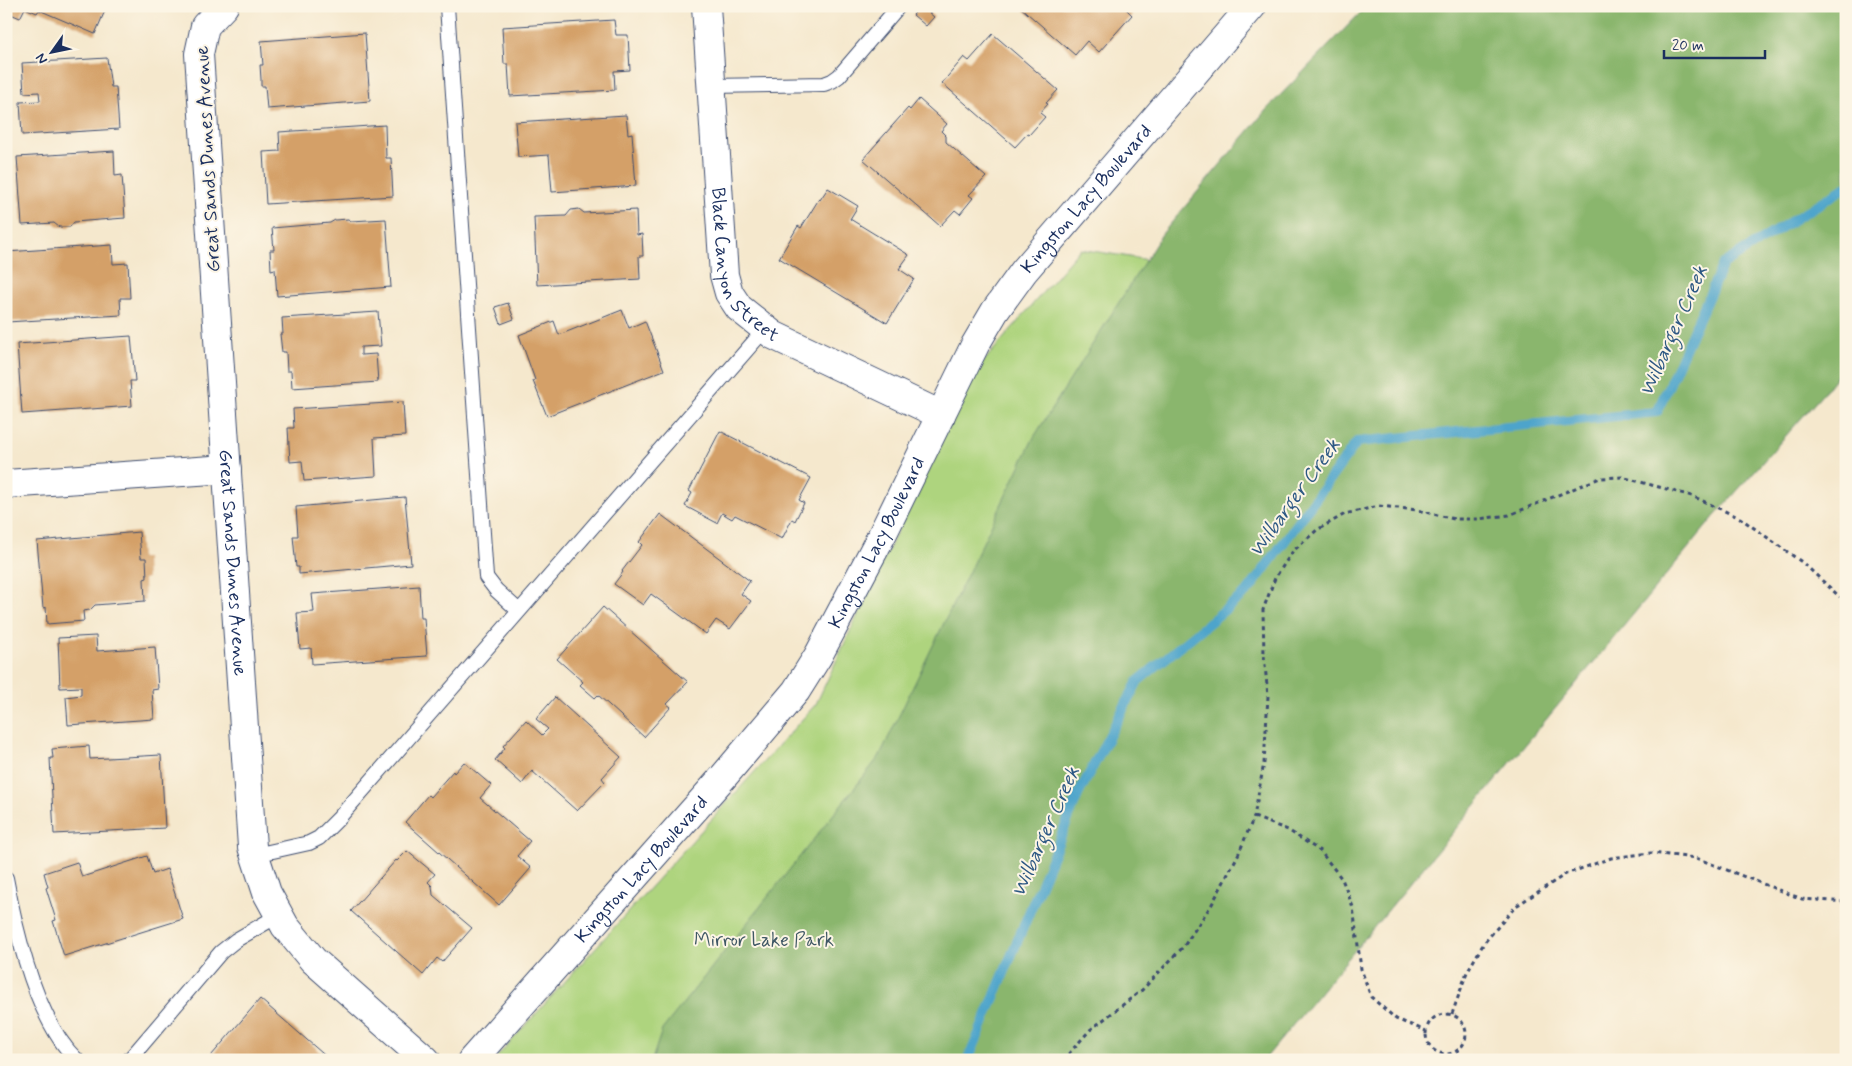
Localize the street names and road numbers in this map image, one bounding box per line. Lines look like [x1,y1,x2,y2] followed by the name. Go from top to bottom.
[190,45,226,273] street label: Great Sands Dunes Avenue
[1015,119,1157,279] street label: Kingston Lacy Boulevard
[706,187,782,348] street label: Black Canyon Street
[213,449,253,677] street label: Great Sands Dunes Avenue
[822,453,931,633] street label: Kingston Lacy Boulevard
[569,790,713,948] street label: Kingston Lacy Boulevard

